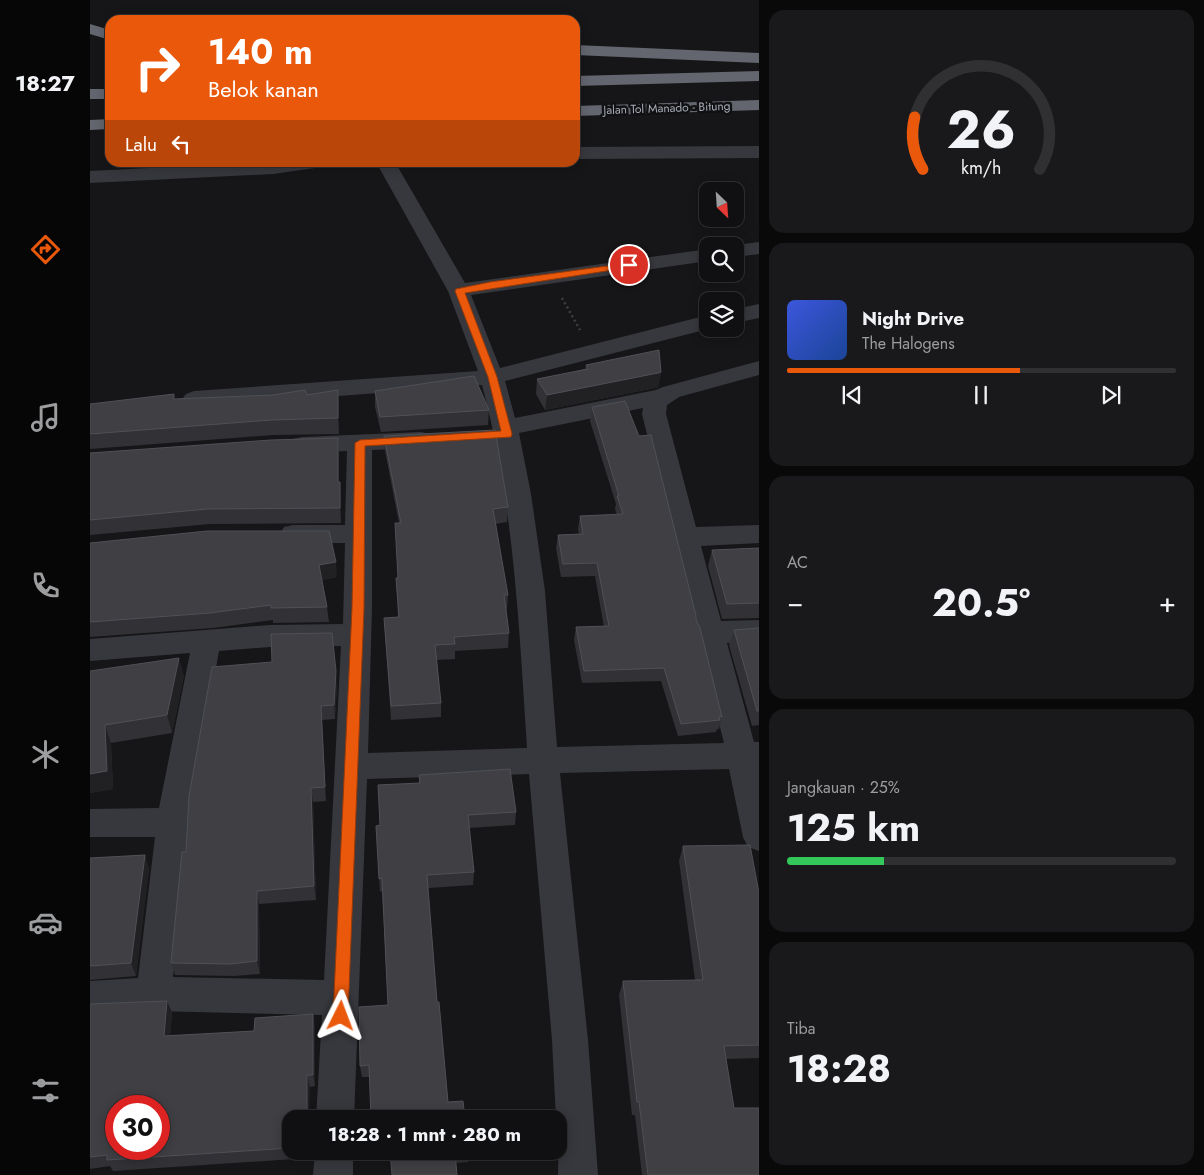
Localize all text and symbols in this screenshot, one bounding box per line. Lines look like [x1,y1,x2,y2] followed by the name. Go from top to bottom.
[208,27,313,77] text: 140 m
[125,35,190,100] icon: right
[15,67,75,99] text: 18:27
[208,73,319,105] text: Belok kanan
[947,92,1016,168] text: 26
[601,97,731,119] street label: Jalan Tol Manado - Bitung
[167,130,195,158] icon: left
[125,131,157,158] text: Lalu
[961,155,1002,181] text: km/h
[699,182,744,228] north arrow
[699,182,744,337] map controls
[28,232,63,267] icon: directions
[699,237,744,282] button: search
[608,244,650,286] pin
[615,251,643,279] icon: arrive
[699,292,744,337] button: layers
[862,305,964,332] text: Night Drive
[862,332,955,355] text: The Halogens
[838,381,866,409] icon: previous
[967,381,995,409] icon: pause
[1097,381,1125,409] icon: next
[28,400,63,435] icon: music
[787,551,808,574] text: AC
[28,568,63,603] icon: phone
[932,575,1030,630] text: 20.5°
[787,582,804,623] text: −
[1159,582,1176,623] text: +
[28,737,63,772] icon: climate
[787,776,900,799] text: Jangkauan · 25%
[787,800,920,855] text: 125 km
[28,905,63,940] icon: car
[314,989,366,1041] position arrow
[787,1017,815,1040] text: Tiba
[787,1041,891,1096] text: 18:28
[28,1073,63,1108] icon: filters
[105,1095,170,1160] speed limit sign: 30
[328,1121,521,1148] text: 18:28 · 1 mnt · 280 m

